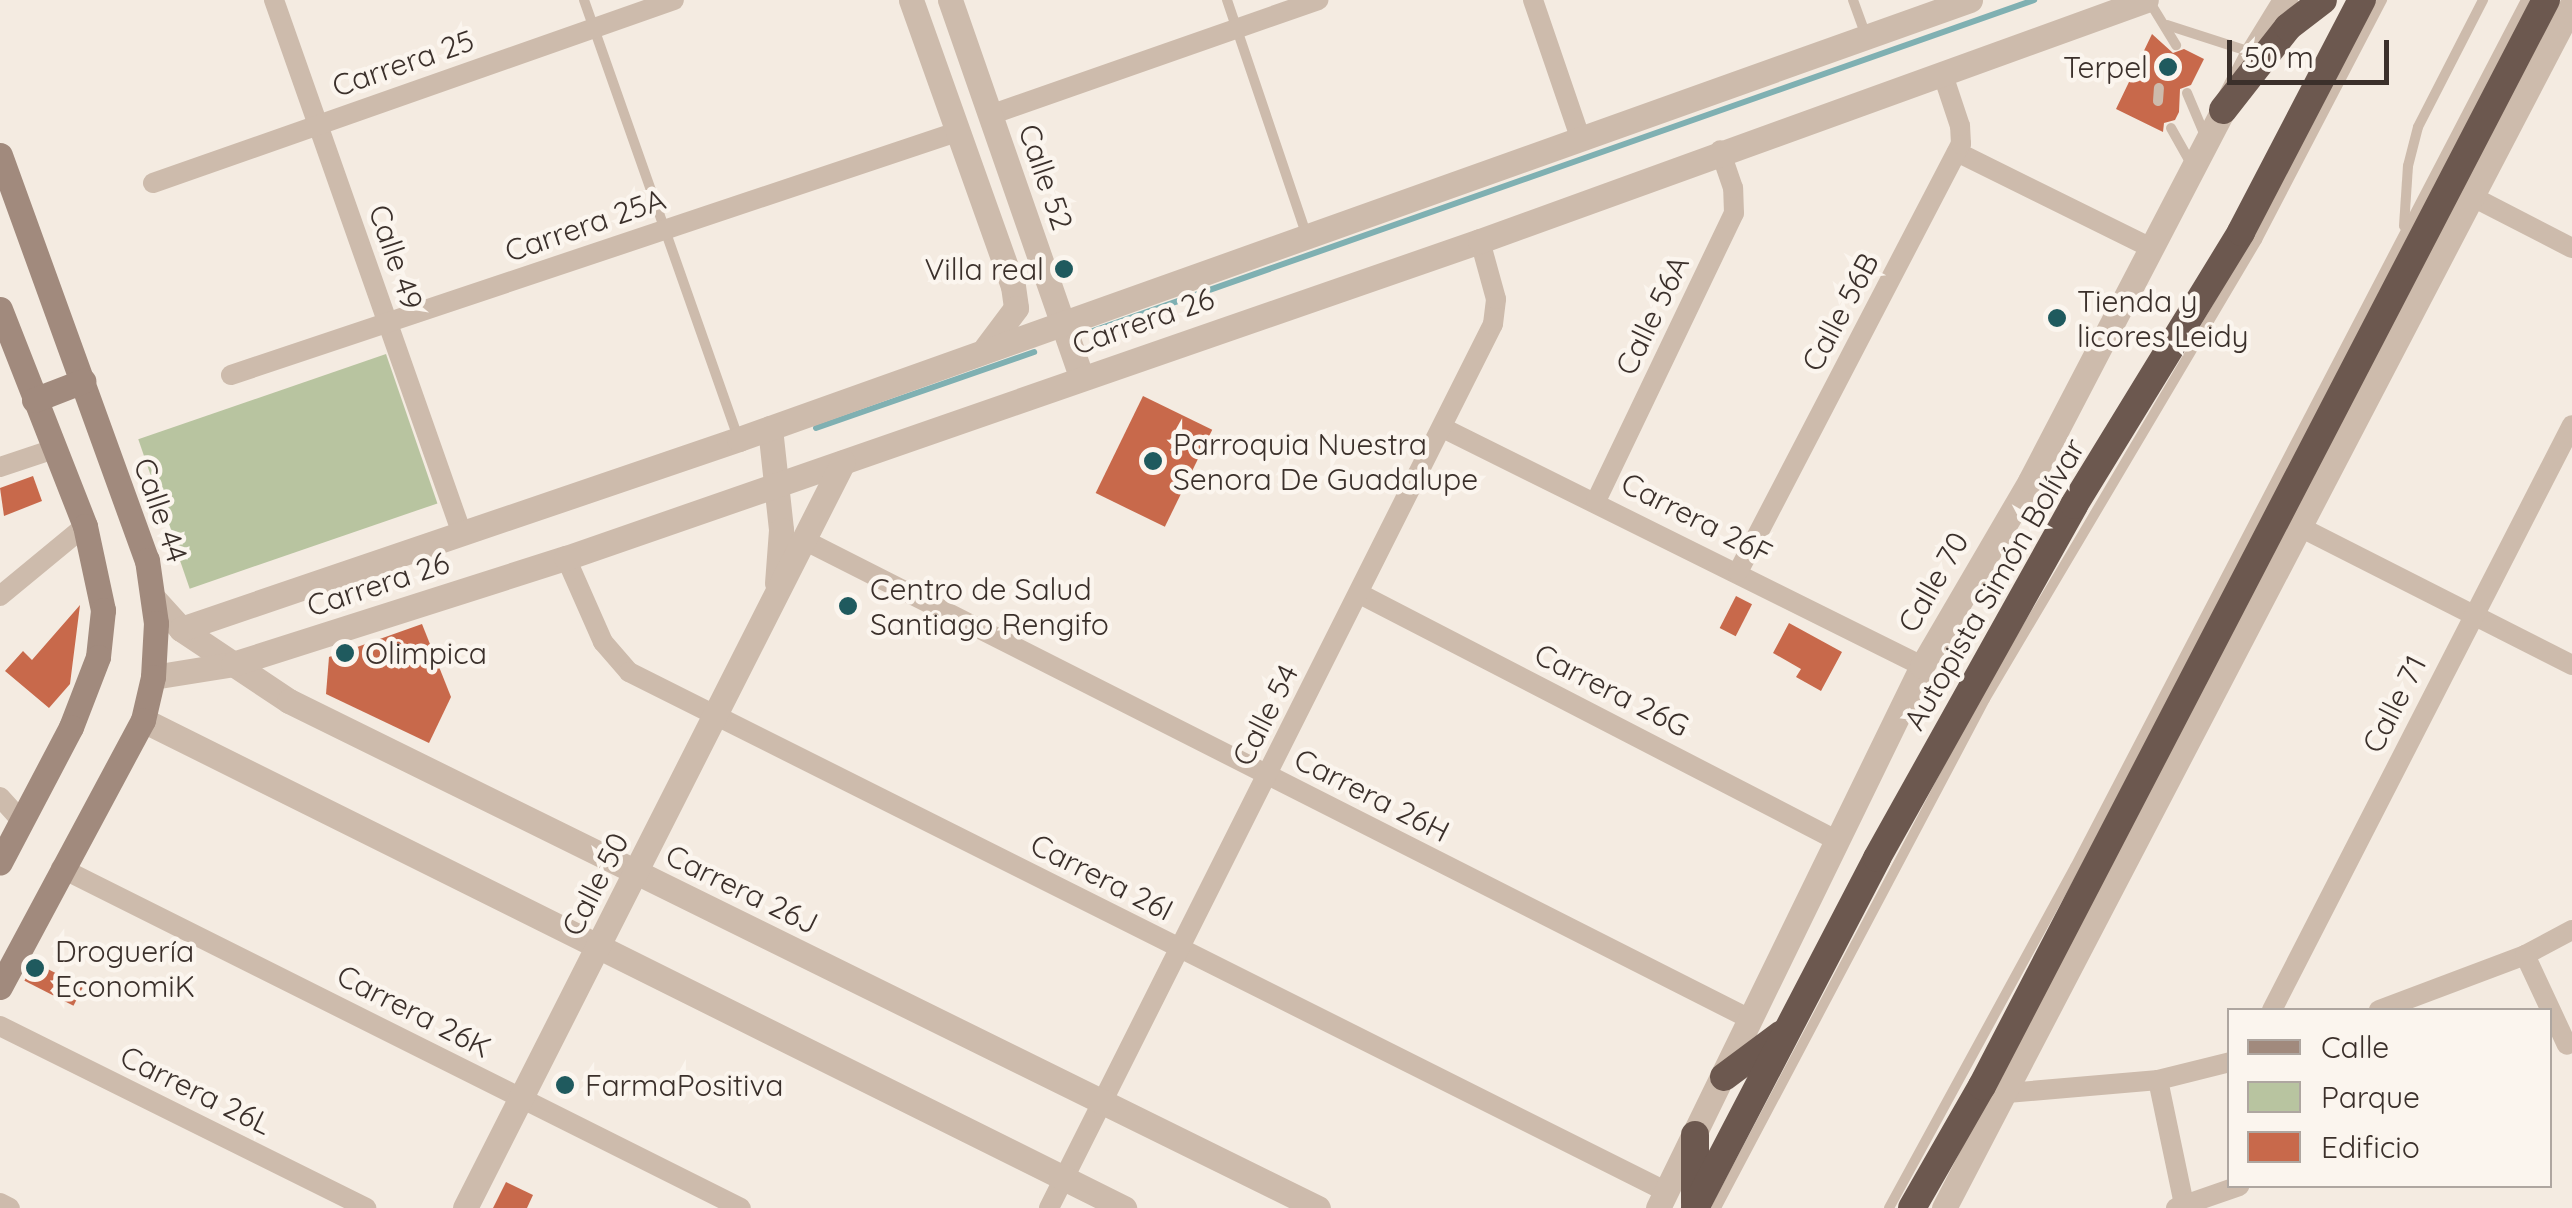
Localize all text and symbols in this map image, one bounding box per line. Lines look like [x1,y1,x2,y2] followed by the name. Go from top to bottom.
[2232,20,2394,82] scale bar
[327,22,479,104] street label: Carrera 25
[2244,38,2314,76] text: 50 m
[2063,49,2148,85] place label: Terpel
[2157,56,2179,78] marker: Terpel
[1011,119,1081,235] street label: Calle 52
[500,181,670,269] street label: Carrera 25A
[361,200,431,314] street label: Calle 49
[1794,247,1886,377] street label: Calle 56B
[1608,249,1696,381] street label: Calle 56A
[924,251,1044,287] place label: Villa real
[1053,258,1075,280] marker: Villa real
[1067,280,1219,362] street label: Carrera 26
[2077,283,2249,354] place label: Tienda y licores Leidy
[2046,307,2068,329] marker: Tienda y licores Leidy
[1173,426,1478,496] place label: Parroquia Nuestra Senora De Guadalupe
[1896,432,2092,736] street label: Autopista Simón Bolívar
[1142,450,1164,472] marker: Parroquia Nuestra Senora De Guadalupe
[126,453,196,567] street label: Calle 44
[1616,465,1778,571] street label: Carrera 26F
[1890,526,1976,638] street label: Calle 70
[302,544,454,624] street label: Carrera 26
[870,571,1109,642] place label: Centro de Salud Santiago Rengifo
[835,593,861,619] marker: Centro de Salud Santiago Rengifo
[365,635,487,671] place label: Olimpica
[1529,636,1695,744] street label: Carrera 26G
[334,642,356,664] marker: Olimpica
[2354,649,2434,759] street label: Calle 71
[1224,658,1306,772] street label: Calle 54
[1289,741,1455,849] street label: Carrera 26H
[1025,826,1179,928] street label: Carrera 26I
[554,827,636,941] street label: Calle 50
[660,837,824,941] street label: Carrera 26J
[55,933,195,1004] place label: Droguería EconomiK
[24,957,46,979] marker: Droguería EconomiK
[331,957,497,1065] street label: Carrera 26K
[2227,1008,2552,1188] legend
[2321,1028,2389,1066] text: Calle
[115,1038,277,1142] street label: Carrera 26L
[585,1067,783,1103] place label: FarmaPositiva
[554,1074,576,1096] marker: FarmaPositiva
[2321,1078,2420,1116] text: Parque
[2321,1128,2420,1166] text: Edificio

